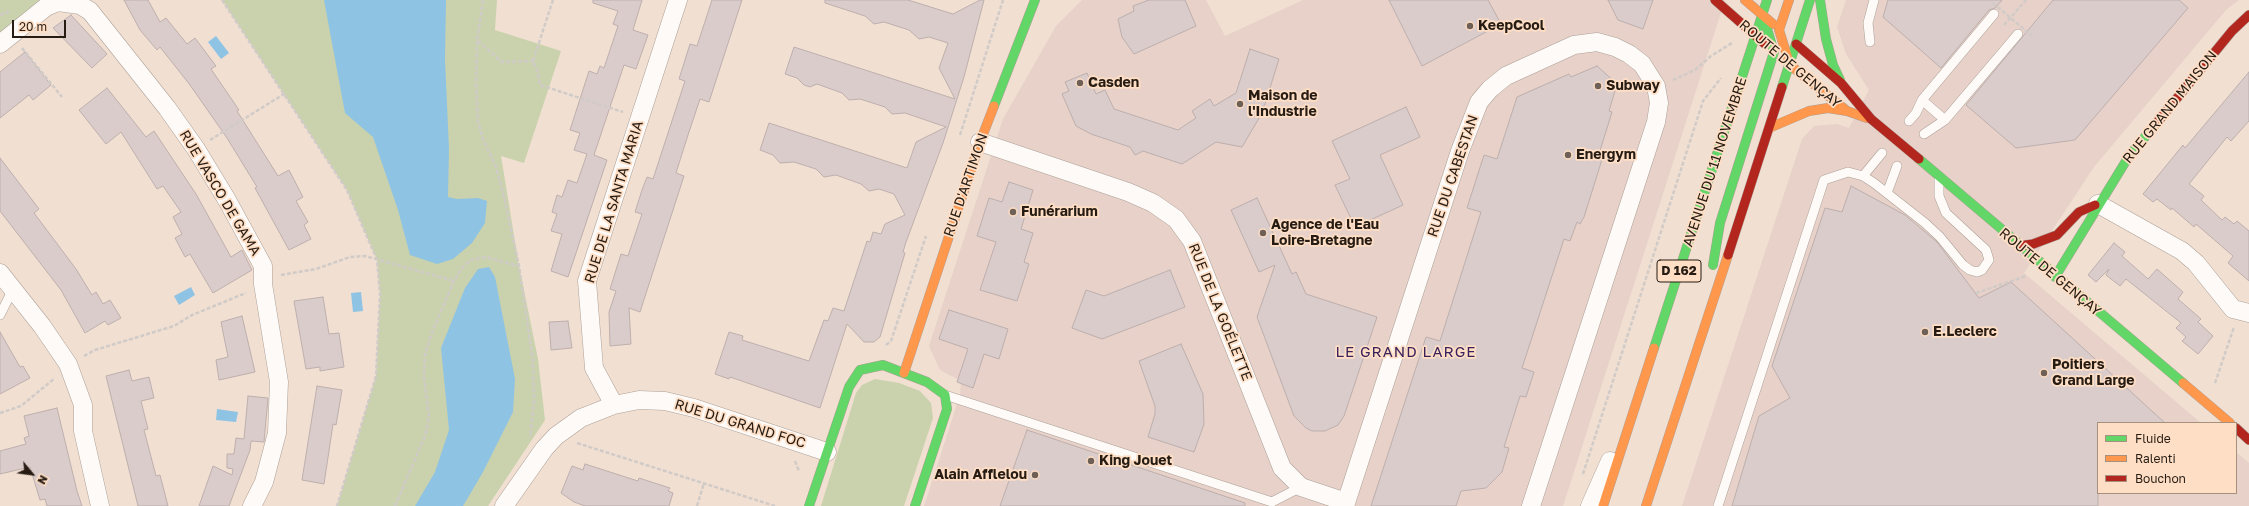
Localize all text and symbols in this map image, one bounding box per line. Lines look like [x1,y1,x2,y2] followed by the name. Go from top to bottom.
[14,12,68,38] scale bar
[1736,16,1844,112] street label: ROUTE DE GENÇAY
[1478,18,1544,34] place label: KeepCool
[19,19,47,34] text: 20 m
[1465,21,1475,31] marker: KeepCool
[2119,47,2221,167] street label: RUE GRAND MAISON
[1088,75,1139,91] place label: Casden
[1680,75,1750,249] street label: AVENUE DU 11 NOVEMBRE
[1075,78,1085,88] marker: Casden
[1606,78,1660,94] place label: Subway
[1593,81,1603,91] marker: Subway
[1248,88,1317,120] place label: Maison de l'Industrie
[1235,99,1245,109] marker: Maison de l'Industrie
[1424,113,1482,239] street label: RUE DU CABESTAN
[581,119,647,285] street label: RUE DE LA SANTA MARIA
[176,127,264,259] street label: RUE VASCO DE GAMA
[940,131,992,239] street label: RUE D'ARTIMON
[1576,147,1636,163] place label: Energym
[1563,150,1573,160] marker: Energym
[1021,204,1098,220] place label: Funérarium
[1008,207,1018,217] marker: Funérarium
[1271,217,1379,250] place label: Agence de l'Eau Loire-Bretagne
[1996,224,2104,320] street label: ROUTE DE GENÇAY
[1258,228,1268,238] marker: Agence de l'Eau Loire-Bretagne
[1185,241,1255,383] street label: RUE DE LA GOÉLETTE
[1657,260,1701,282] road number: D 162
[1933,324,1997,340] place label: E.Leclerc
[1920,327,1930,337] marker: E.Leclerc
[1336,343,1476,361] district label: LE GRAND LARGE
[2052,357,2135,390] place label: Poitiers Grand Large
[2039,368,2049,378] marker: Poitiers Grand Large
[673,396,807,452] street label: RUE DU GRAND FOC
[2097,422,2237,494] legend
[2135,431,2171,446] text: Fluide
[2135,451,2176,466] text: Ralenti
[1099,453,1172,469] place label: King Jouet
[12,454,52,494] north arrow
[1086,456,1096,466] marker: King Jouet
[934,467,1027,483] place label: Alain Afflelou
[1030,470,1040,480] marker: Alain Afflelou
[2135,471,2186,486] text: Bouchon
[35,473,51,487] text: N

